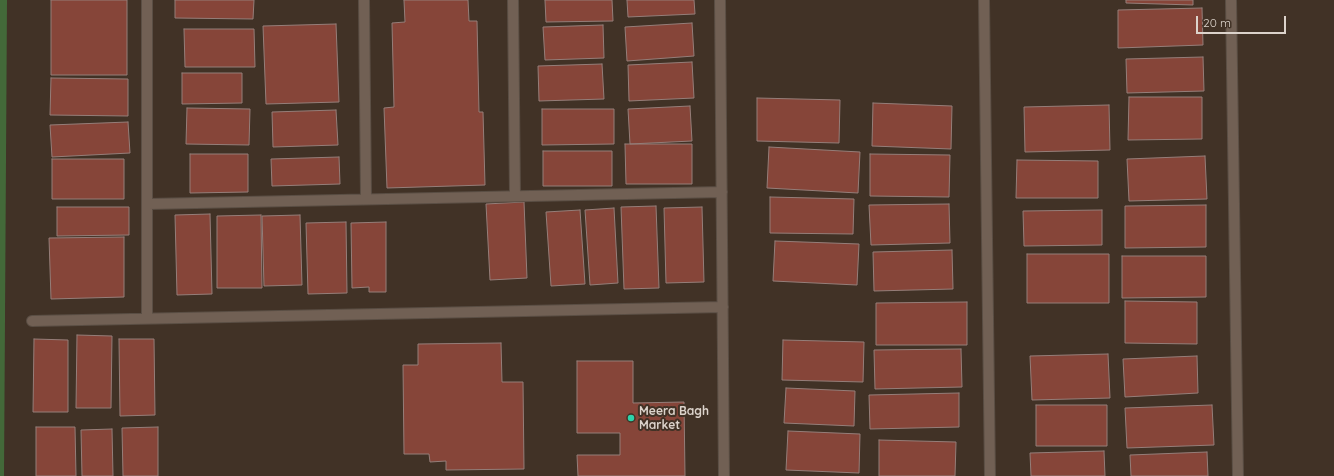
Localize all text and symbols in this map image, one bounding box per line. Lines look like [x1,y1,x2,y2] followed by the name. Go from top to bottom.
[1198,8,1288,34] scale bar
[1203,15,1231,30] text: 20 m
[639,404,709,432] place label: Meera Bagh Market
[626,413,636,423] marker: Meera Bagh Market

